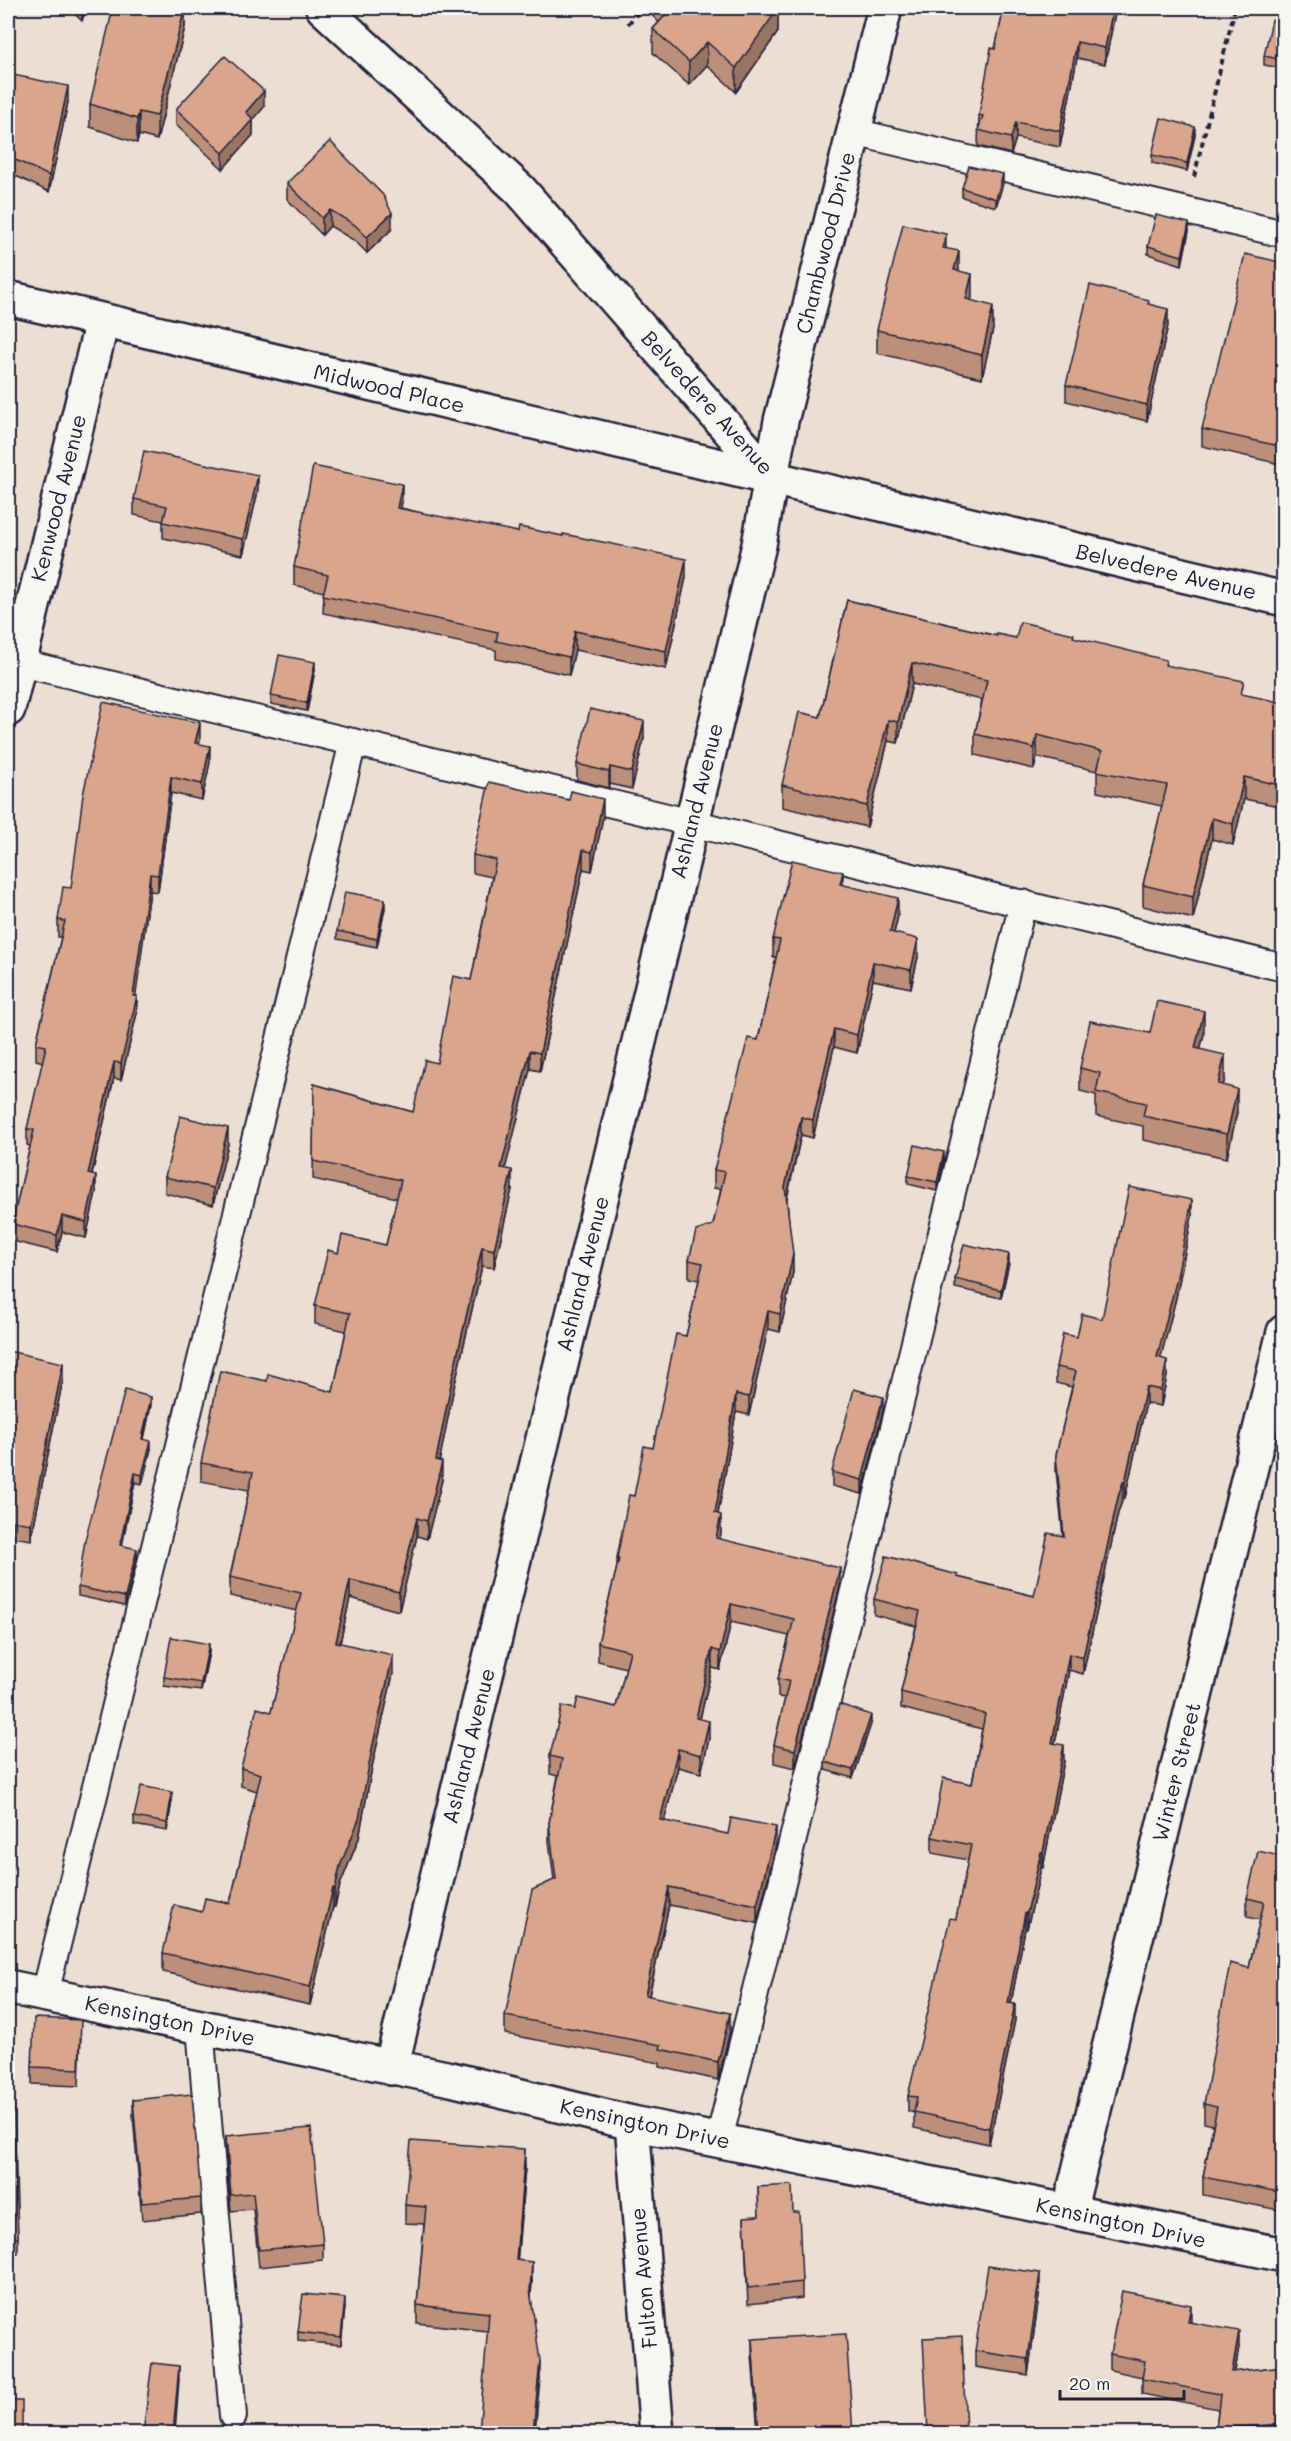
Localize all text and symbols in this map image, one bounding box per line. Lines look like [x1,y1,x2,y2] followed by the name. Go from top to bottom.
[789,149,860,337] street label: Chambwood Drive
[636,324,780,480] street label: Belvedere Avenue
[311,357,468,418] street label: Midwood Place
[24,411,91,584] street label: Kenwood Avenue
[1073,537,1259,604] street label: Belvedere Avenue
[663,720,728,881] street label: Ashland Avenue
[549,1193,614,1354] street label: Ashland Avenue
[435,1665,500,1826] street label: Ashland Avenue
[1145,1699,1206,1844] street label: Winter Street
[83,1988,258,2051] street label: Kensington Drive
[558,2091,733,2154] street label: Kensington Drive
[1034,2190,1209,2253] street label: Kensington Drive
[623,2207,662,2350] street label: Fulton Avenue
[1060,2363,1184,2401] scale bar
[1069,2371,1110,2395] text: 20 m

